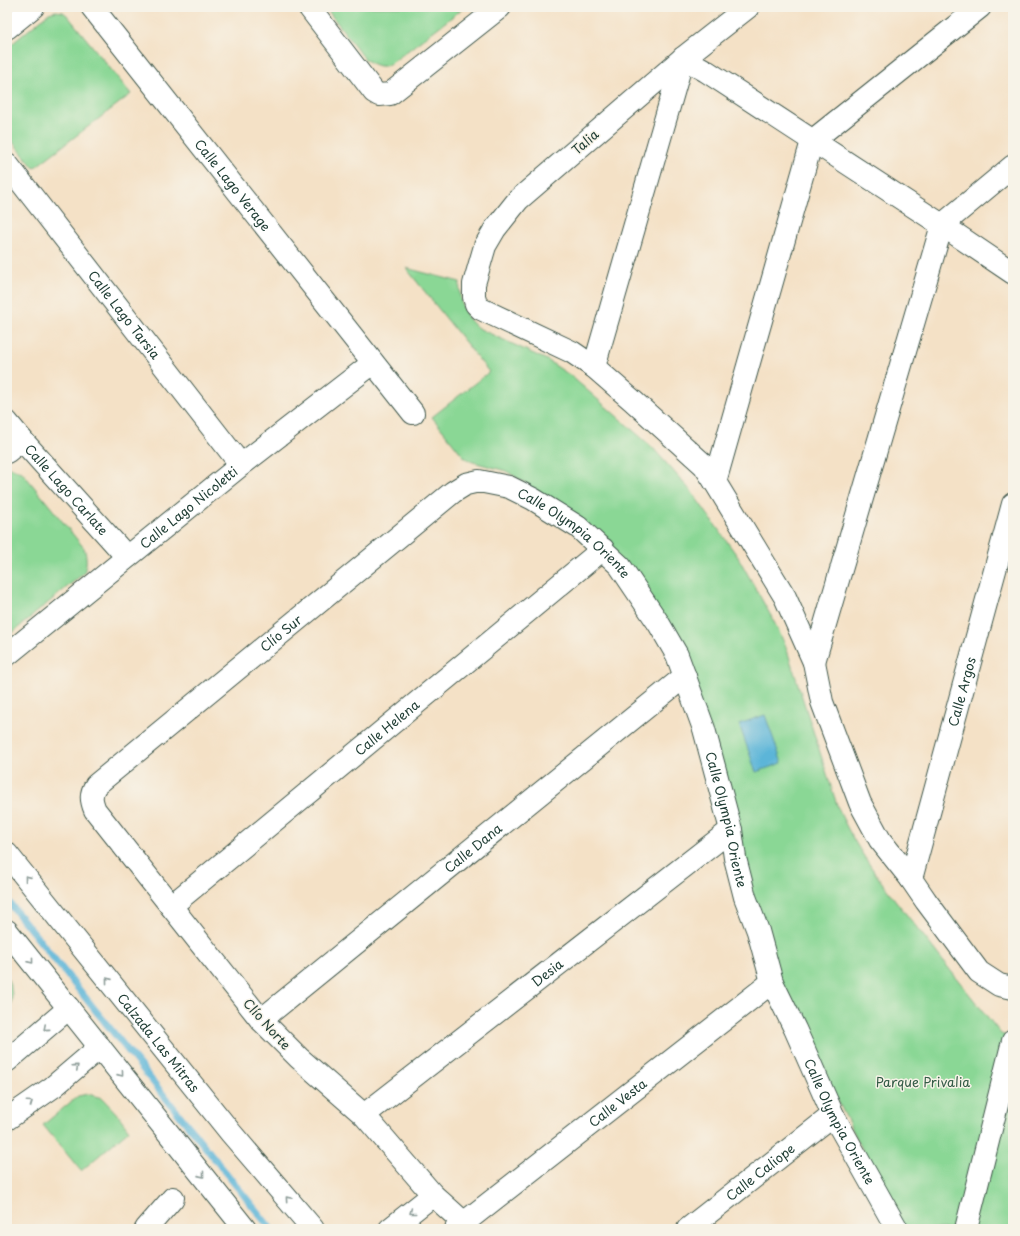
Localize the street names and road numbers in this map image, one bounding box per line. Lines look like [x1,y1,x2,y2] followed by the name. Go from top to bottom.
[567,125,602,159] street label: Talia
[191,135,276,235] street label: Calle Lago Verage
[84,266,165,363] street label: Calle Lago Tarsia
[21,439,113,539] street label: Calle Lago Carlate
[135,461,241,553] street label: Calle Lago Nicoletti
[514,483,635,582] street label: Calle Olympia Oriente
[255,609,306,656] street label: Clío Sur
[943,655,980,729] street label: Calle Argos
[350,694,424,760] street label: Calle Helena
[701,749,752,890] street label: Calle Olympia Oriente
[440,818,506,877] street label: Calle Dana
[527,954,567,991] street label: Desia
[113,989,204,1096] street label: Calzada Las Mitras
[239,994,296,1054] street label: Clío Norte
[800,1055,880,1188] street label: Calle Olympia Oriente
[584,1073,651,1131] street label: Calle Vesta
[721,1139,799,1205] street label: Calle Caliope

